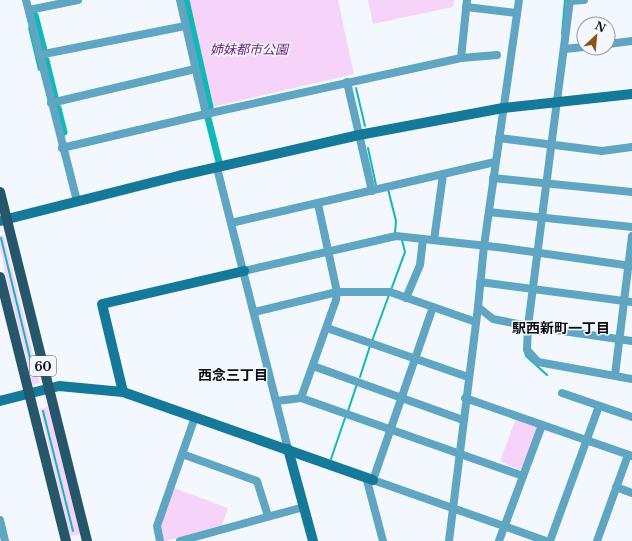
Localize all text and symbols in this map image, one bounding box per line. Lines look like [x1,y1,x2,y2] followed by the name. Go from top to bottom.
[576,16,616,56] north arrow
[593,18,609,36] text: N
[210,41,290,58] park label: 姉妹都市公園
[512,319,610,337] district label: 駅西新町一丁目
[30,356,56,376] road number: 60
[198,366,268,384] district label: 西念三丁目

